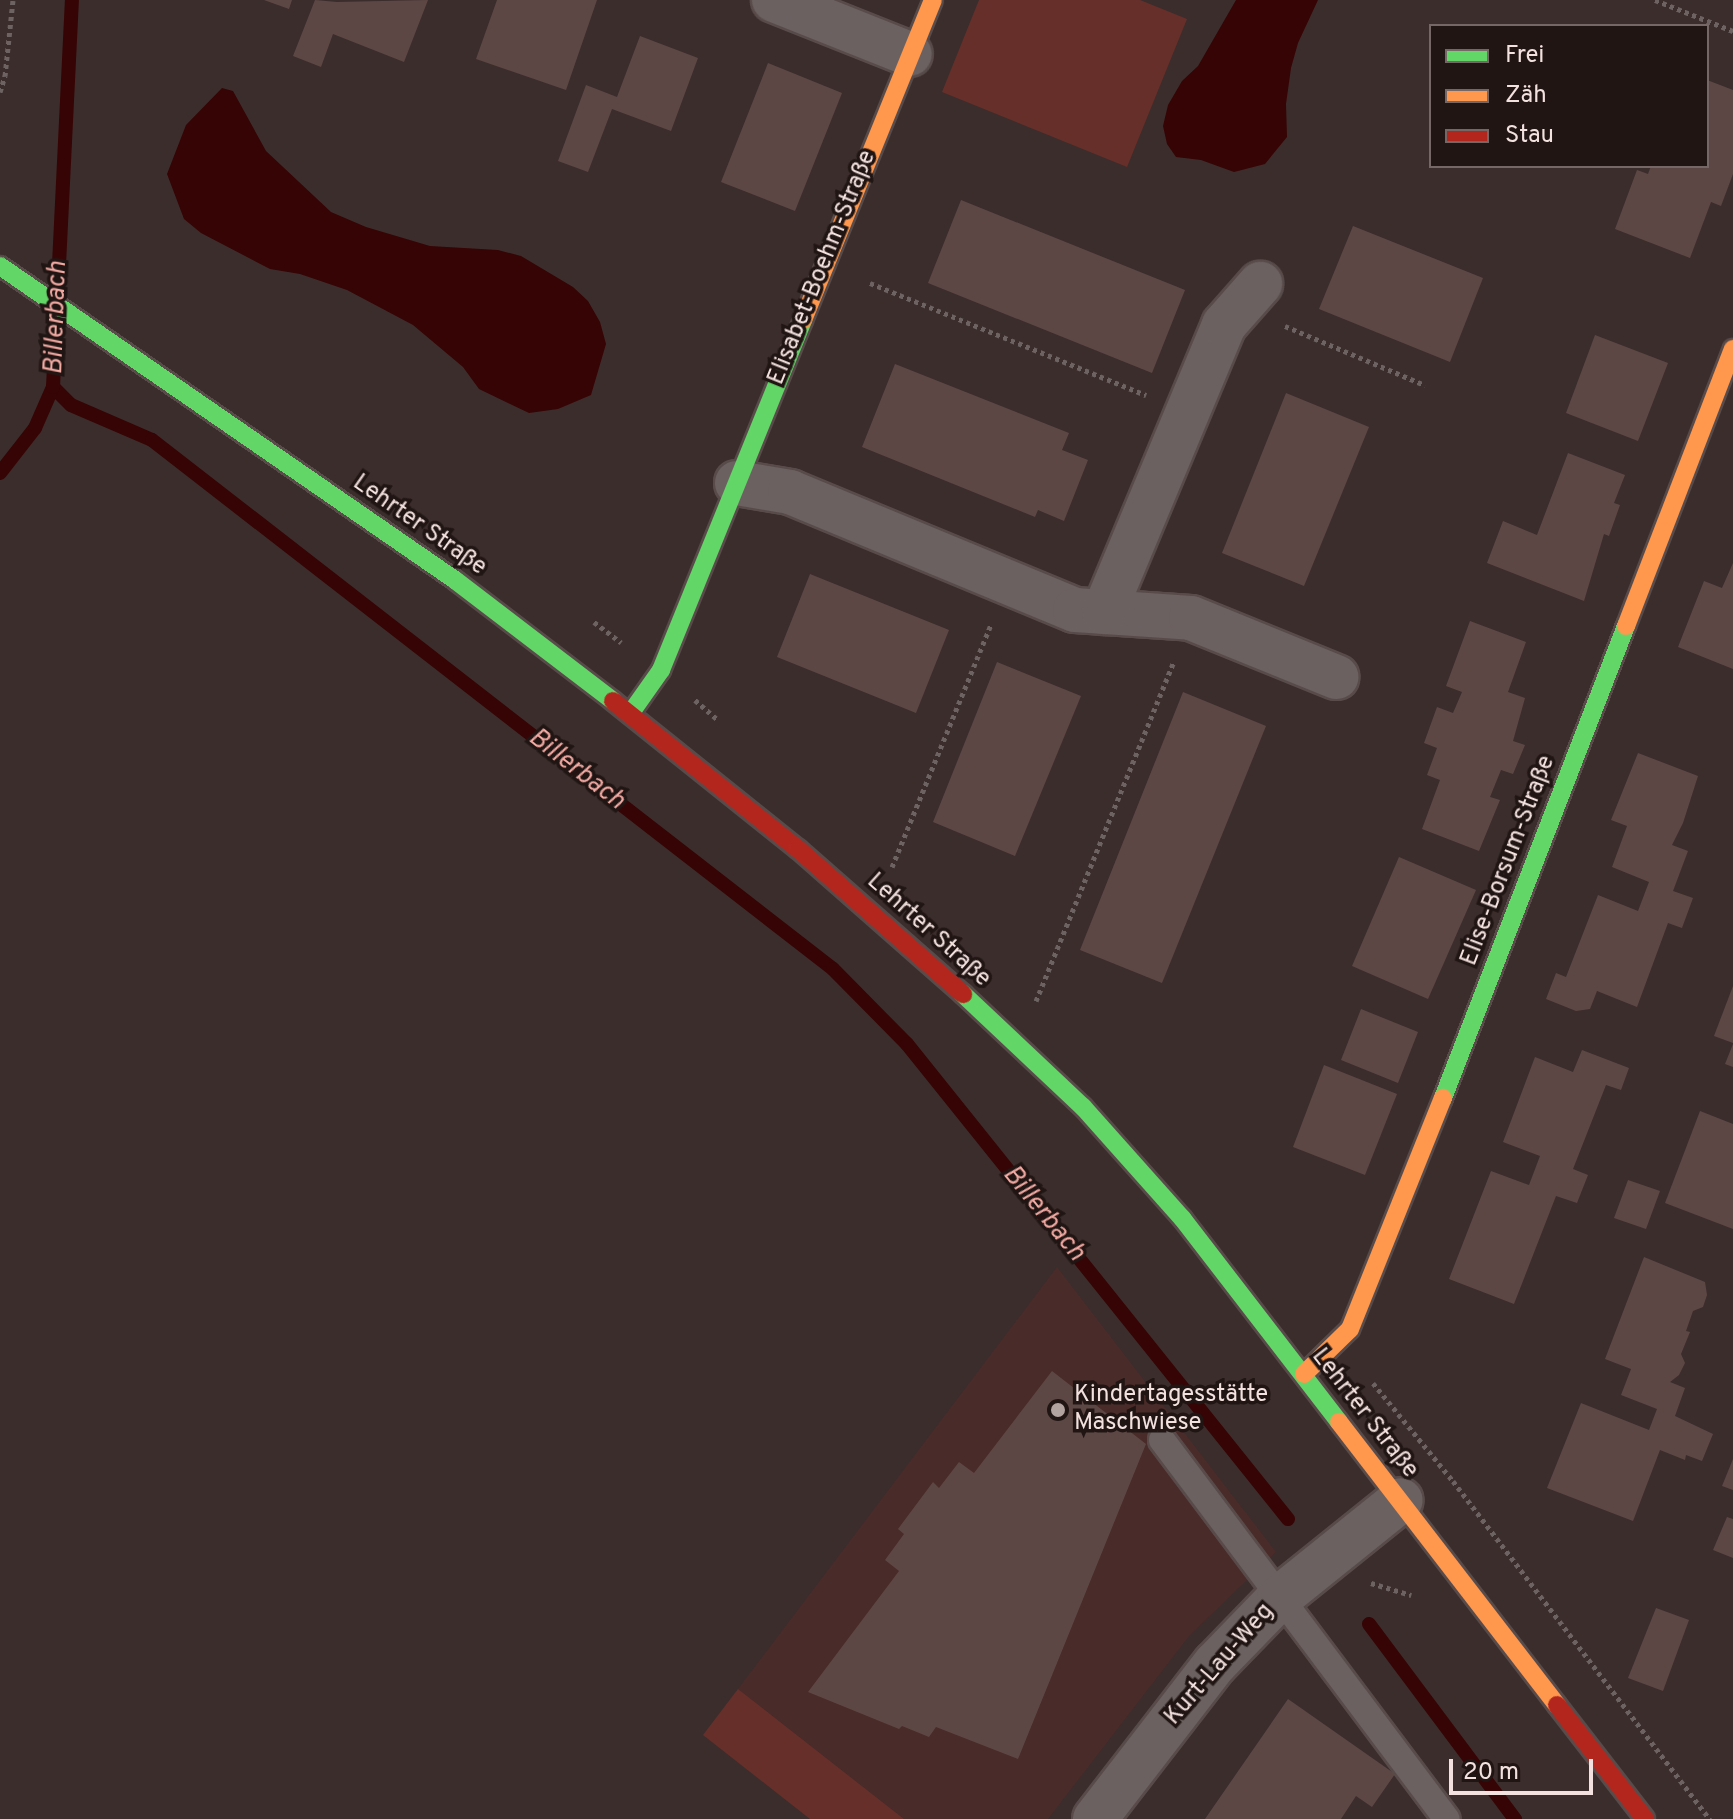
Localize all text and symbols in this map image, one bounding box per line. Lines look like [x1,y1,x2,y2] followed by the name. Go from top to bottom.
[1429,24,1709,168] legend
[1505,41,1544,71] text: Frei
[1505,81,1547,111] text: Zäh
[1505,121,1554,151] text: Stau
[763,147,883,389] street label: Elisabet-Boehm-Straße
[39,261,75,375] water label: Billerbach
[347,469,491,583] street label: Lehrter Straße
[522,723,630,817] water label: Billerbach
[1456,752,1562,970] street label: Elise-Borsum-Straße
[860,868,996,994] street label: Lehrter Straße
[995,1160,1091,1268] water label: Billerbach
[1304,1343,1424,1485] street label: Lehrter Straße
[1074,1382,1268,1438] place label: Kindertagesstätte Maschwiese
[1049,1401,1067,1419] marker: Kindertagesstätte Maschwiese
[1159,1598,1281,1732] street label: Kurt-Lau-Weg
[1453,1743,1597,1793] scale bar
[1463,1758,1519,1788] text: 20 m

